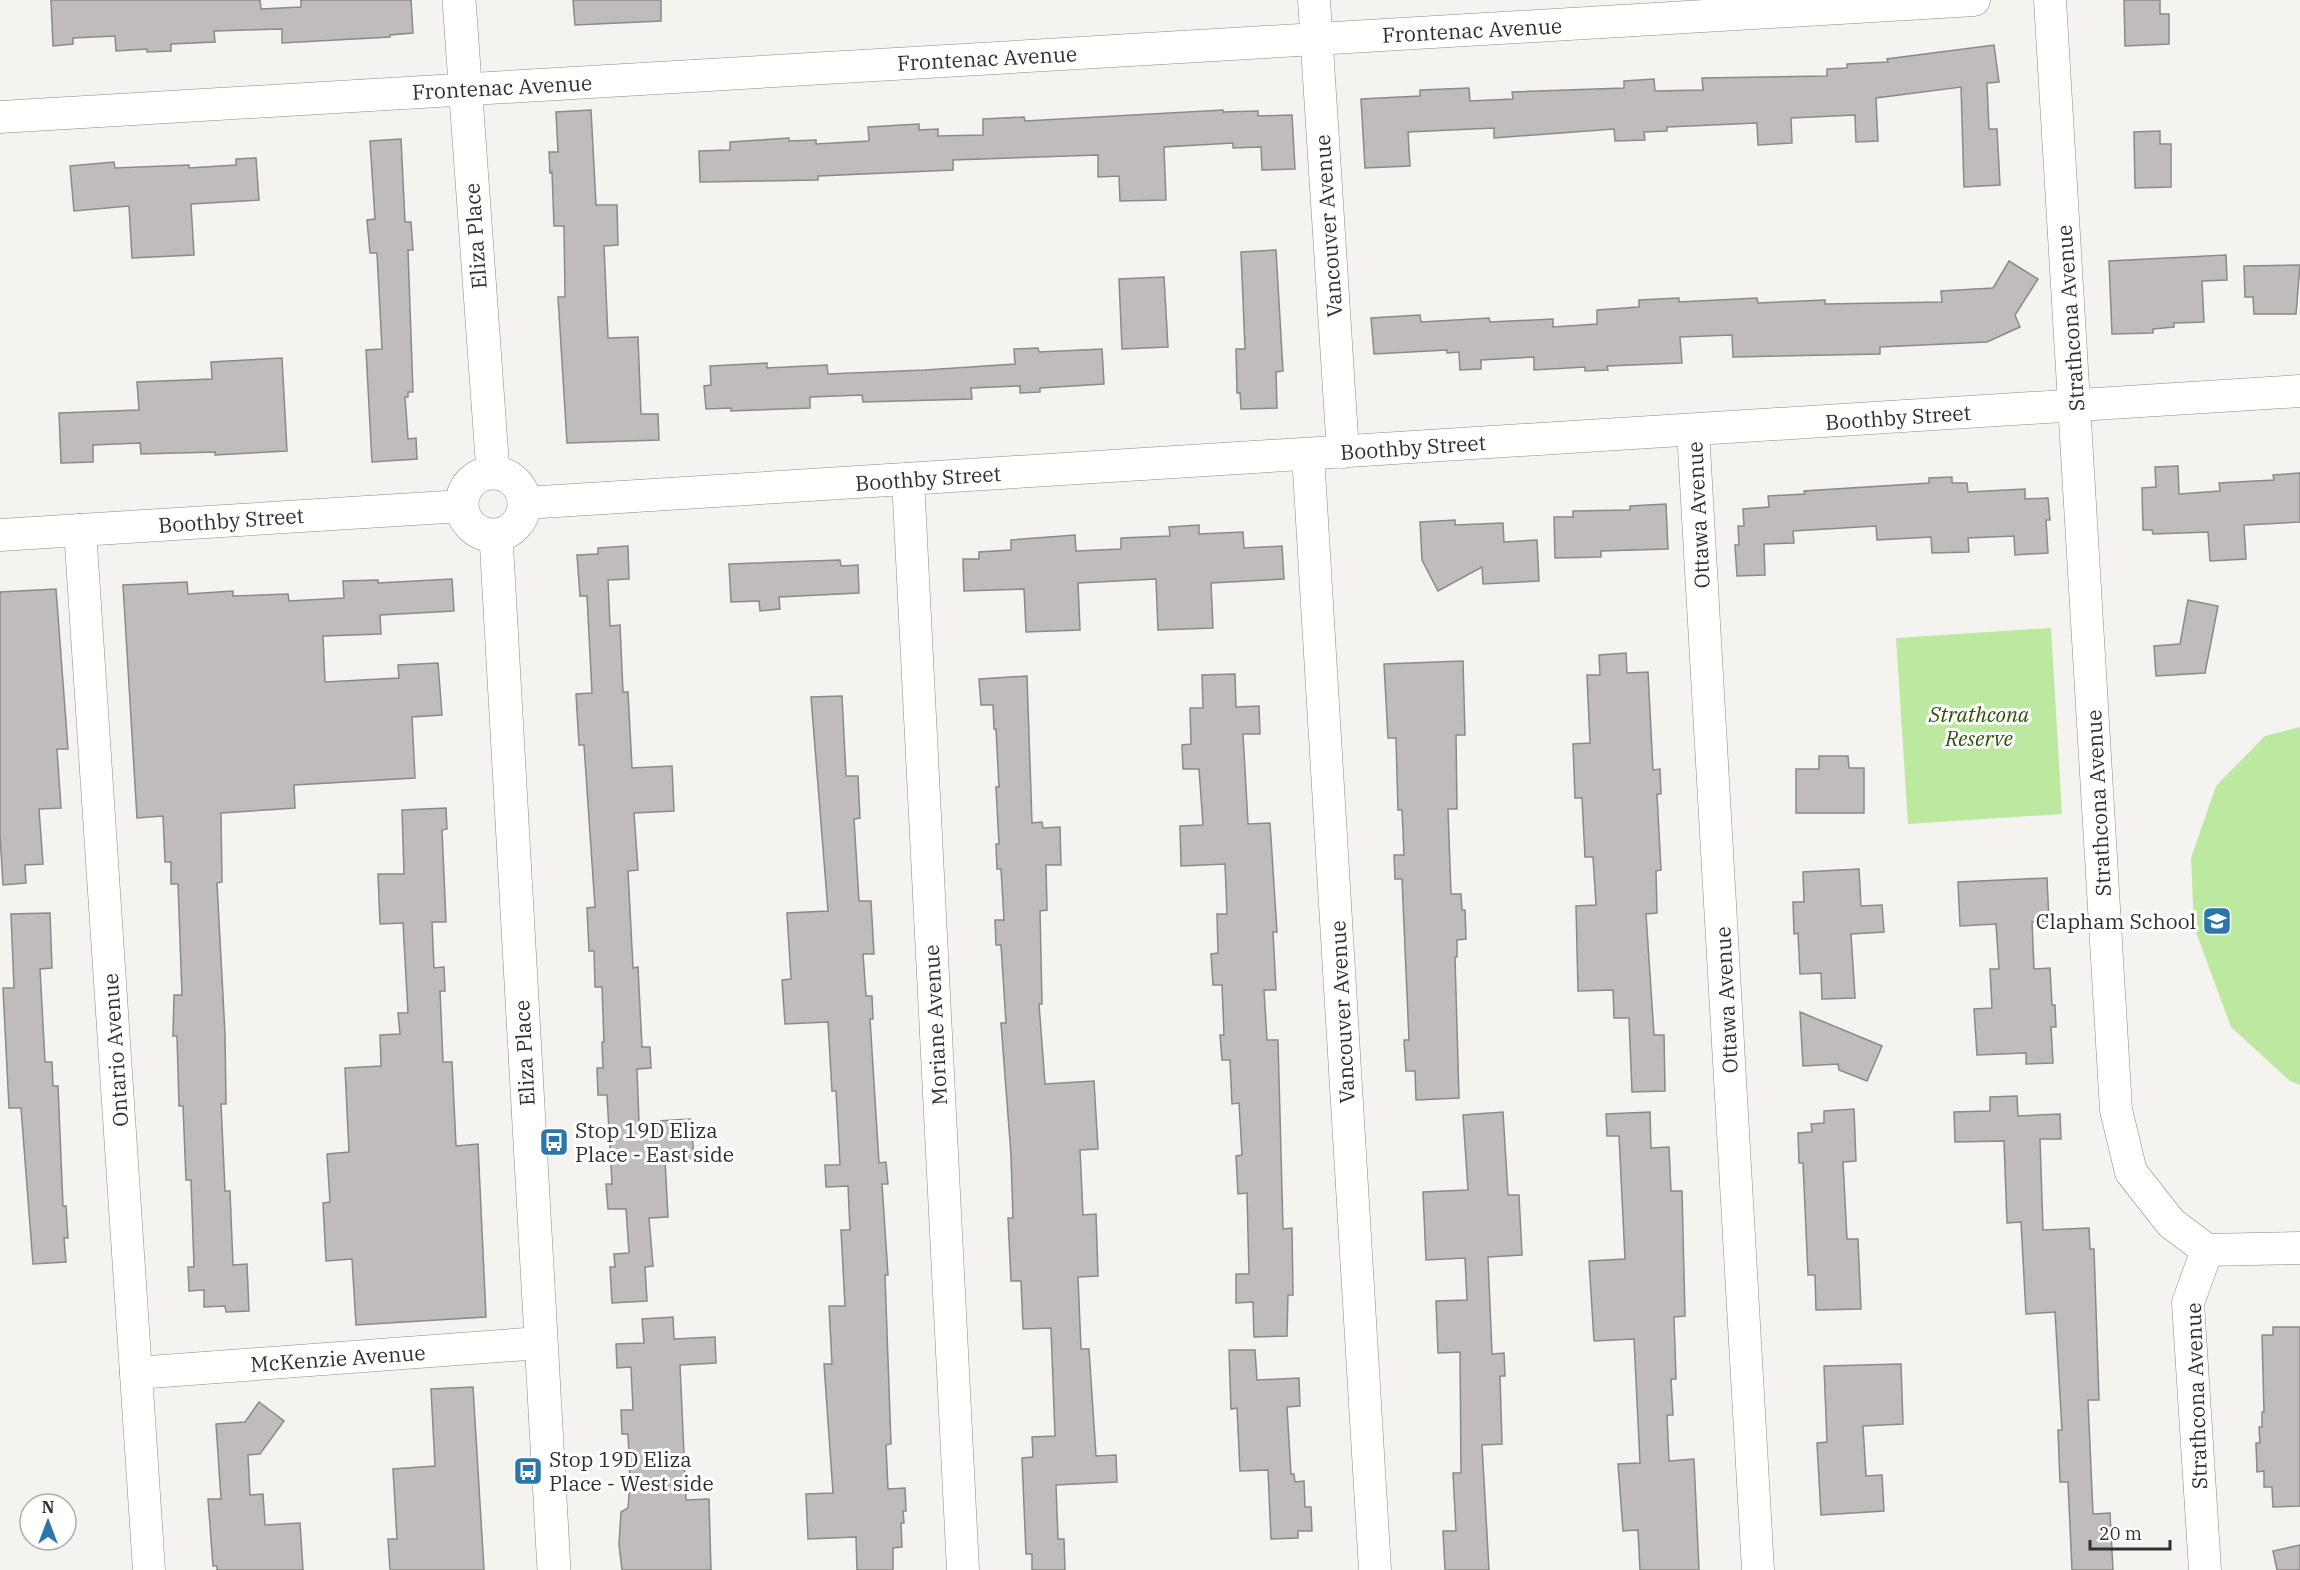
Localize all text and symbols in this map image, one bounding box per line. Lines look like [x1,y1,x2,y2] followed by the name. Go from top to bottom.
[1381,11,1563,49] street label: Frontenac Avenue
[896,39,1078,77] street label: Frontenac Avenue
[411,68,593,106] street label: Frontenac Avenue
[1308,134,1348,318] street label: Vancouver Avenue
[457,182,493,290] street label: Eliza Place
[2050,224,2090,412] street label: Strathcona Avenue
[1824,398,1972,436] street label: Boothby Street
[1339,428,1487,466] street label: Boothby Street
[1680,441,1716,589] street label: Ottawa Avenue
[854,459,1002,497] street label: Boothby Street
[157,501,305,539] street label: Boothby Street
[1928,700,2030,752] park label: Strathcona Reserve
[2079,709,2117,897] street label: Strathcona Avenue
[2201,905,2233,937] school or university icon: Clapham School
[2036,907,2196,935] place label: Clapham School
[1323,920,1361,1104] street label: Vancouver Avenue
[1708,926,1744,1074] street label: Ottawa Avenue
[917,944,953,1106] street label: Moriane Avenue
[96,972,134,1128] street label: Ontario Avenue
[507,999,541,1107] street label: Eliza Place
[575,1116,734,1168] place label: Stop 19D Eliza Place - East side
[538,1126,570,1158] bus stop icon: Stop 19D Eliza Place - East side
[2179,1302,2213,1490] street label: Strathcona Avenue
[250,1338,426,1378] street label: McKenzie Avenue
[549,1445,714,1497] place label: Stop 19D Eliza Place - West side
[512,1455,544,1487] bus stop icon: Stop 19D Eliza Place - West side
[18,1492,78,1552] north arrow
[42,1497,54,1517] text: N
[2090,1513,2170,1551] scale bar
[2099,1522,2142,1545] text: 20 m

